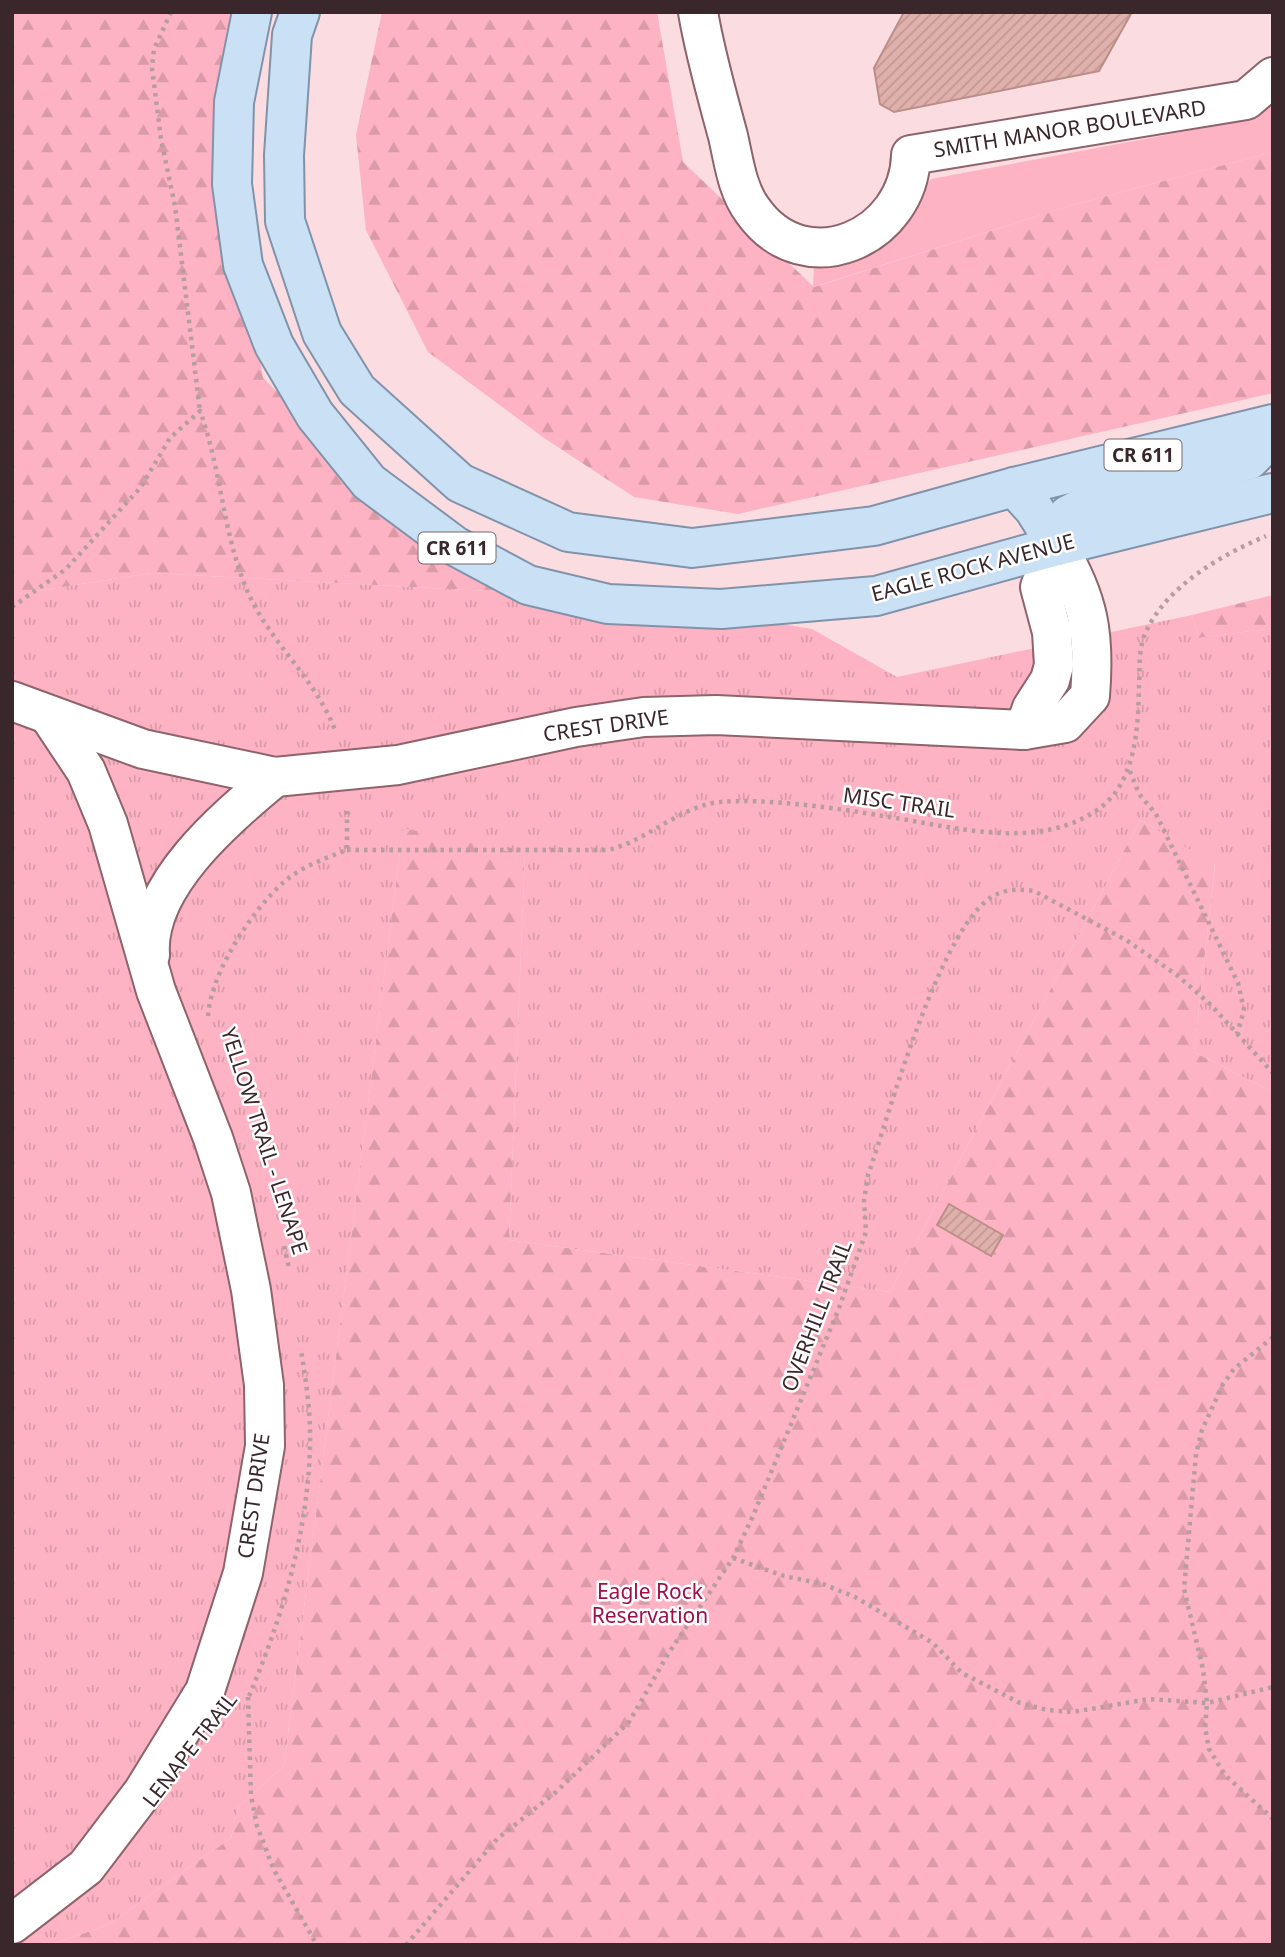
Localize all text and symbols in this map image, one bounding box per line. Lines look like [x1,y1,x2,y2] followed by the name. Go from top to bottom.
[932,93,1208,163] street label: SMITH MANOR BOULEVARD
[1104,440,1182,470] road number: CR 611
[868,526,1077,608] street label: EAGLE ROCK AVENUE
[419,533,496,564] road number: CR 611
[541,702,670,748] street label: CREST DRIVE
[841,780,957,824] street label: MISC TRAIL
[215,1024,315,1258] street label: YELLOW TRAIL - LENAPE
[774,1236,858,1395] street label: OVERHILL TRAIL
[230,1431,276,1560] street label: CREST DRIVE
[592,1577,708,1629] park label: Eagle Rock Reservation
[136,1686,243,1812] street label: LENAPE TRAIL

